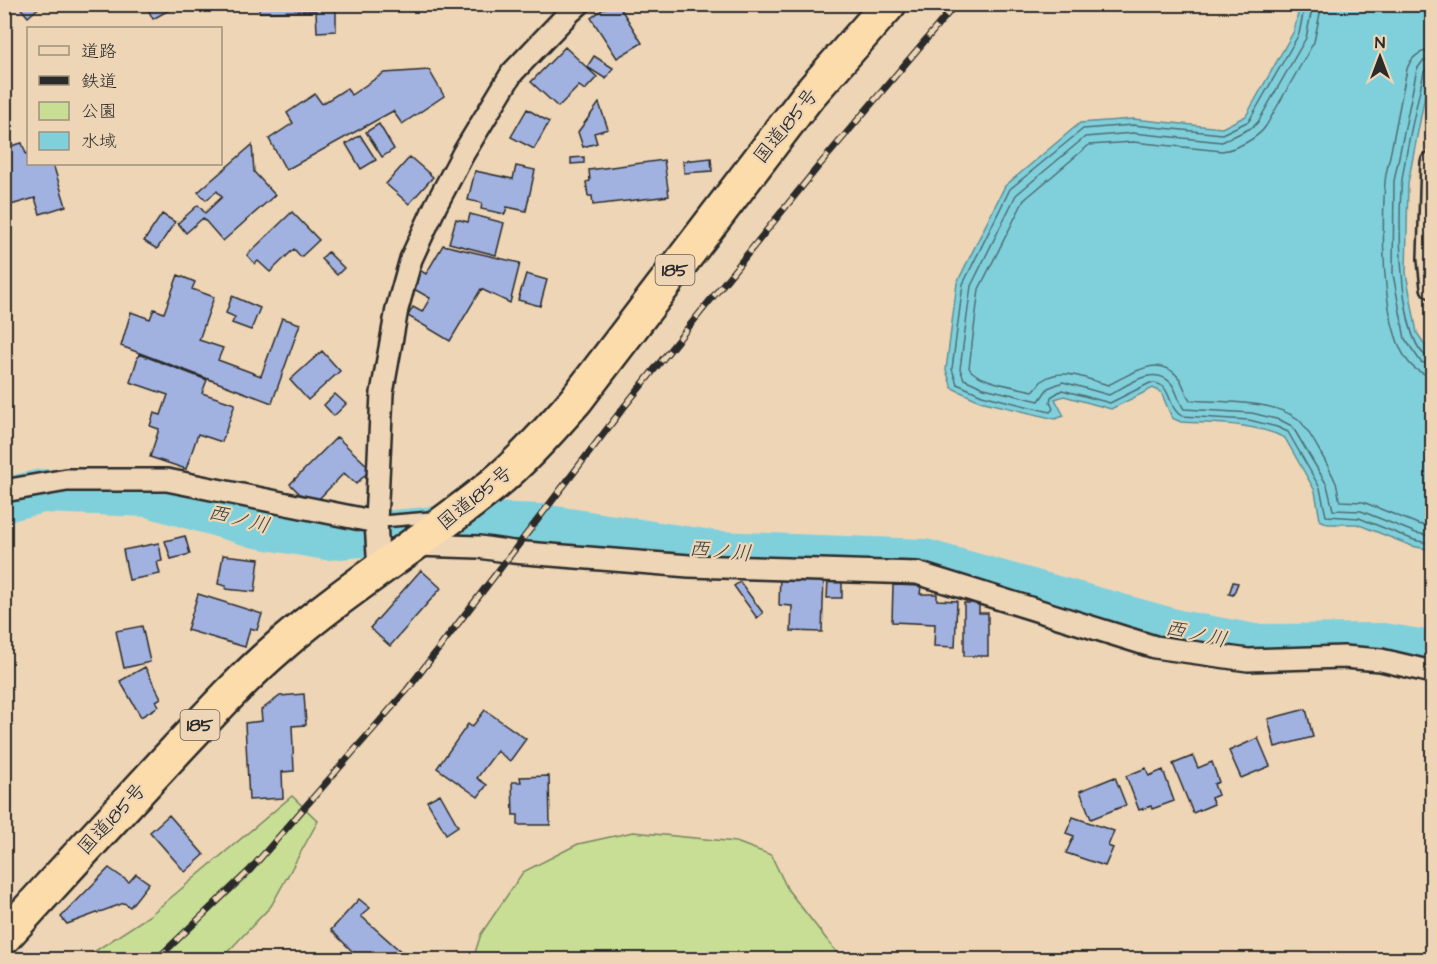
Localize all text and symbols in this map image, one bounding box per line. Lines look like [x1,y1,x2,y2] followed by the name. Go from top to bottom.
[27,27,222,165] legend
[1350,27,1410,87] north arrow
[1375,32,1385,54] text: N
[81,39,117,64] text: 道路
[81,69,117,94] text: 鉄道
[747,82,825,170] street label: 国道185号
[81,99,117,124] text: 公園
[81,129,117,154] text: 水域
[656,255,694,285] road number: 185
[431,459,519,537] street label: 国道185号
[205,497,273,541] water label: 西ノ川
[687,534,753,568] water label: 西ノ川
[1162,613,1230,655] water label: 西ノ川
[180,710,220,740] road number: 185
[71,777,153,861] street label: 国道185号

